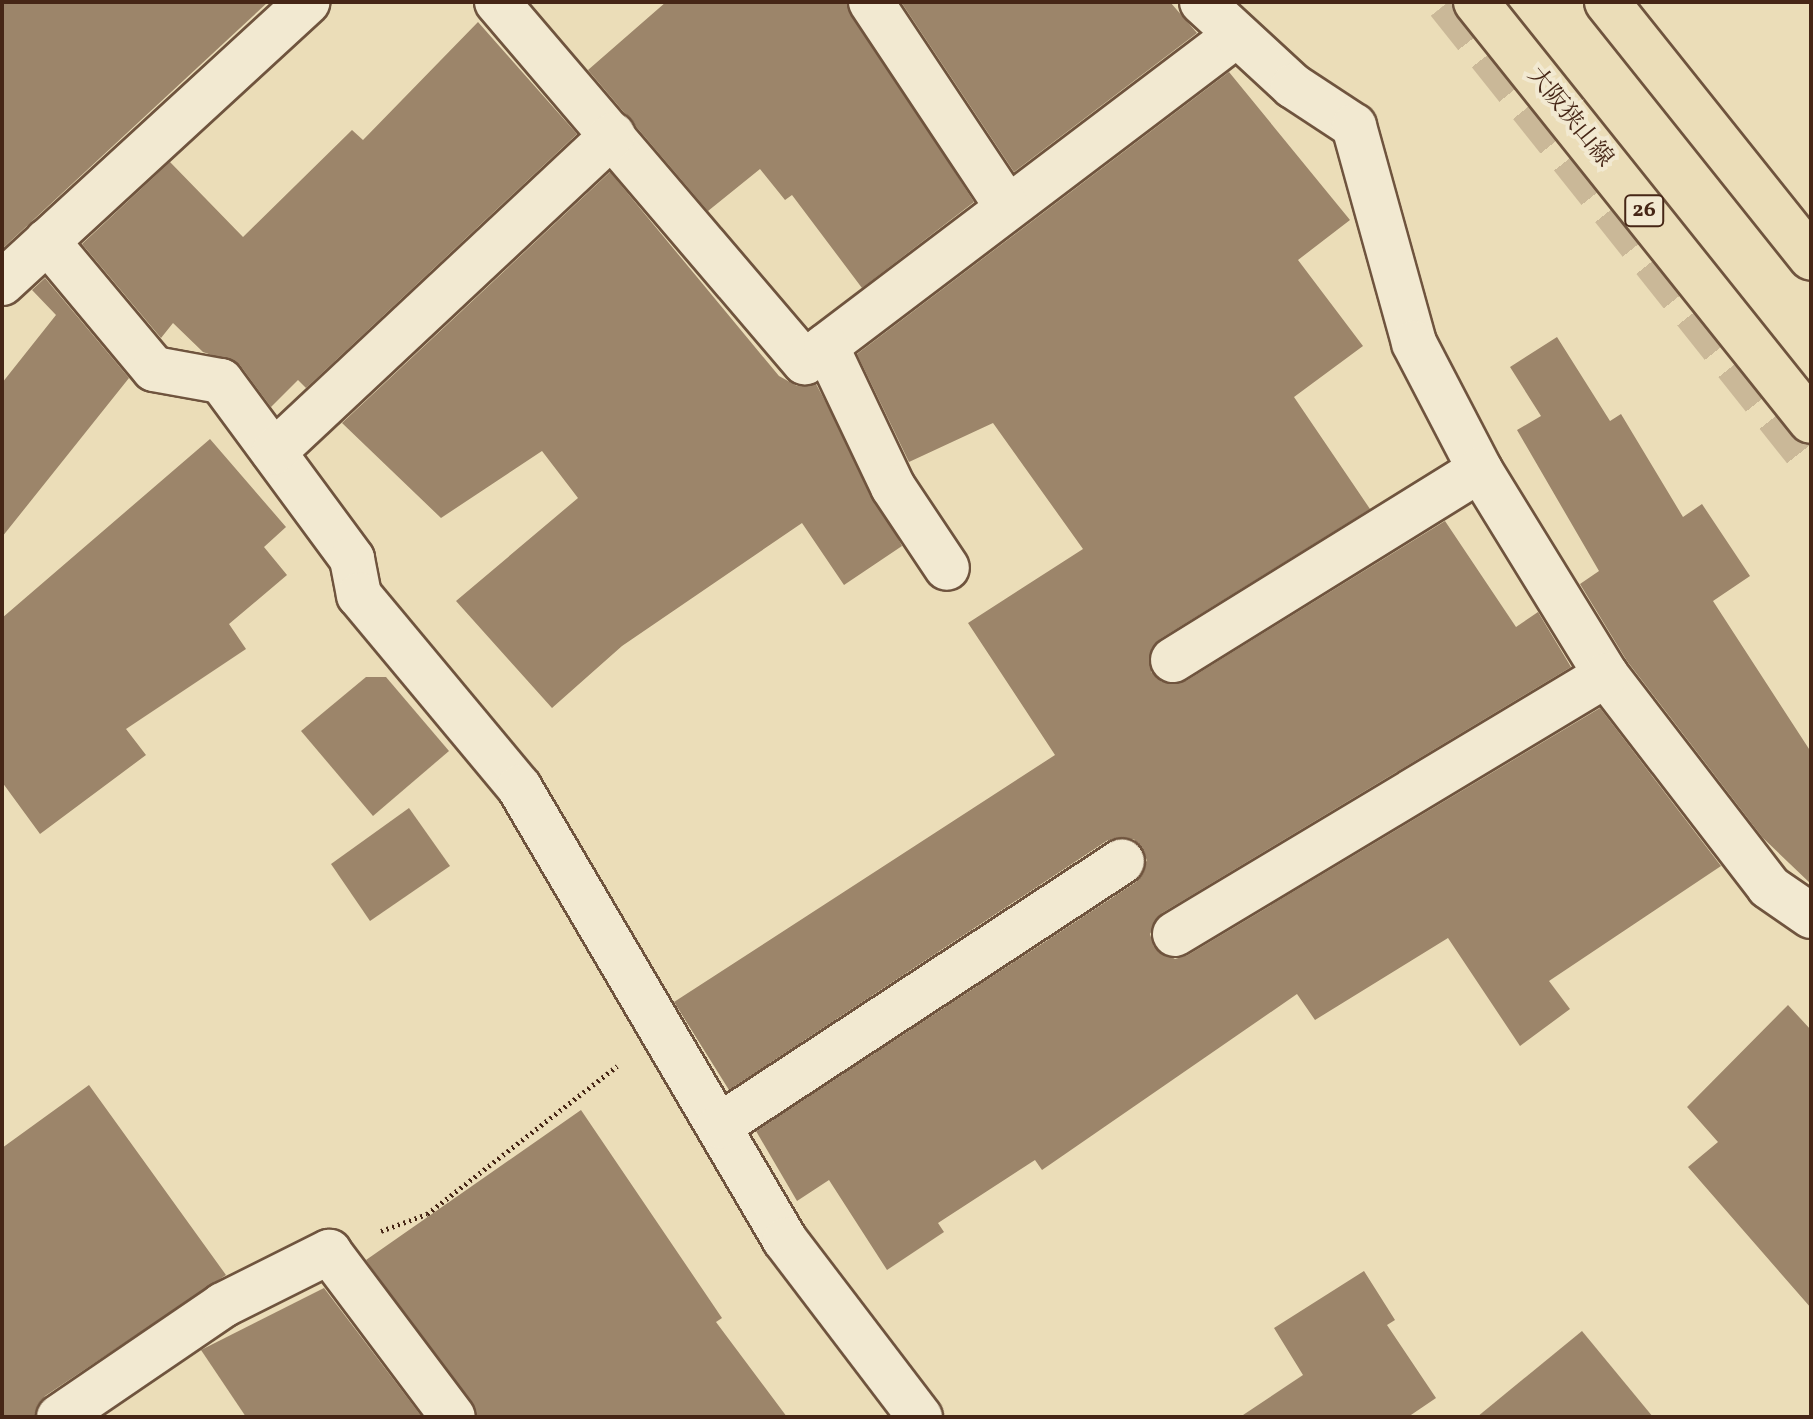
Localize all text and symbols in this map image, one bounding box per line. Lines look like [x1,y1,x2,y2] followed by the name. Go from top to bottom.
[1520,62,1618,174] street label: 大阪狭山線
[1624,193,1664,229] road number: 26

